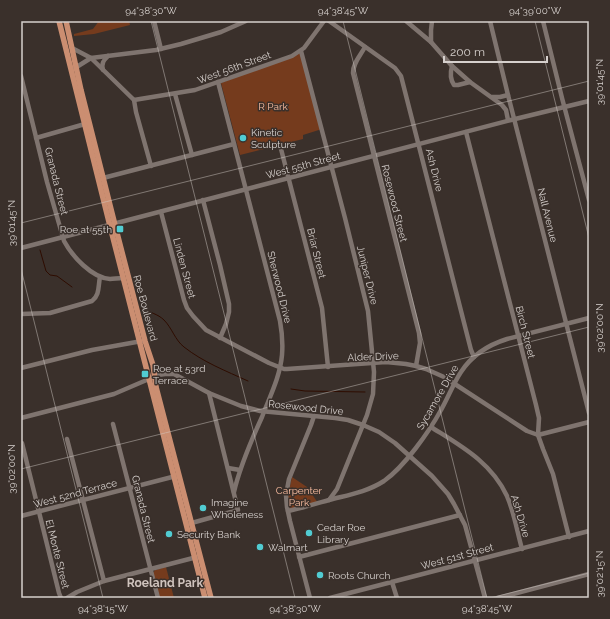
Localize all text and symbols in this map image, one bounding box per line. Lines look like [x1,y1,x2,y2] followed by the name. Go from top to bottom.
[125,5,177,16] text: 94°38'30"W
[318,5,369,16] text: 94°38'45"W
[509,5,562,16] text: 94°39'00"W
[444,38,547,64] scale bar
[450,45,485,59] text: 200 m
[196,49,273,86] street label: West 56th Street
[594,59,605,105] text: 39°01'45"N
[258,101,288,112] park label: R Park
[251,127,296,150] place label: Kinetic Sculpture
[238,133,248,143] marker: Kinetic Sculpture
[43,146,70,217] street label: Granada Street
[424,148,445,193] street label: Ash Drive
[265,150,342,181] street label: West 55th Street
[380,163,410,244] street label: Rosewood Street
[535,187,560,244] street label: Nall Avenue
[6,200,17,246] text: 39°01'45"N
[60,224,112,235] place label: Roe at 55th
[115,224,125,234] marker: Roe at 55th
[305,227,328,280] street label: Briar Street
[171,237,198,300] street label: Linden Street
[355,244,380,306] street label: Juniper Drive
[265,250,294,324] street label: Sherwood Drive
[131,274,160,342] street label: Roe Boulevard
[594,303,605,353] text: 39°02'00"N
[514,305,538,360] street label: Birch Street
[347,350,399,363] street label: Alder Drive
[153,363,205,386] place label: Roe at 53rd Terrace
[414,363,460,432] street label: Sycamore Drive
[140,369,150,379] marker: Roe at 53rd Terrace
[268,398,344,417] street label: Rosewood Drive
[6,444,17,494] text: 39°02'00"N
[130,474,157,545] street label: Granada Street
[32,477,118,510] street label: West 52nd Terrace
[276,485,323,508] park label: Carpenter Park
[509,494,532,539] street label: Ash Drive
[211,497,263,520] place label: Imagine Wholeness
[198,503,208,513] marker: Imagine Wholeness
[44,518,72,590] street label: El Monte Street
[317,522,366,545] place label: Cedar Roe Library
[304,528,314,538] marker: Cedar Roe Library
[164,529,174,539] marker: Security Bank
[177,529,241,540] place label: Security Bank
[420,541,495,571] street label: West 51st Street
[255,542,265,552] marker: Walmart
[268,542,308,553] place label: Walmart
[594,551,605,598] text: 39°02'15"N
[315,570,325,580] marker: Roots Church
[328,570,390,581] place label: Roots Church
[127,576,203,590] district label: Roeland Park
[78,603,129,614] text: 94°38'15"W
[269,603,321,614] text: 94°38'30"W
[462,603,513,614] text: 94°38'45"W

